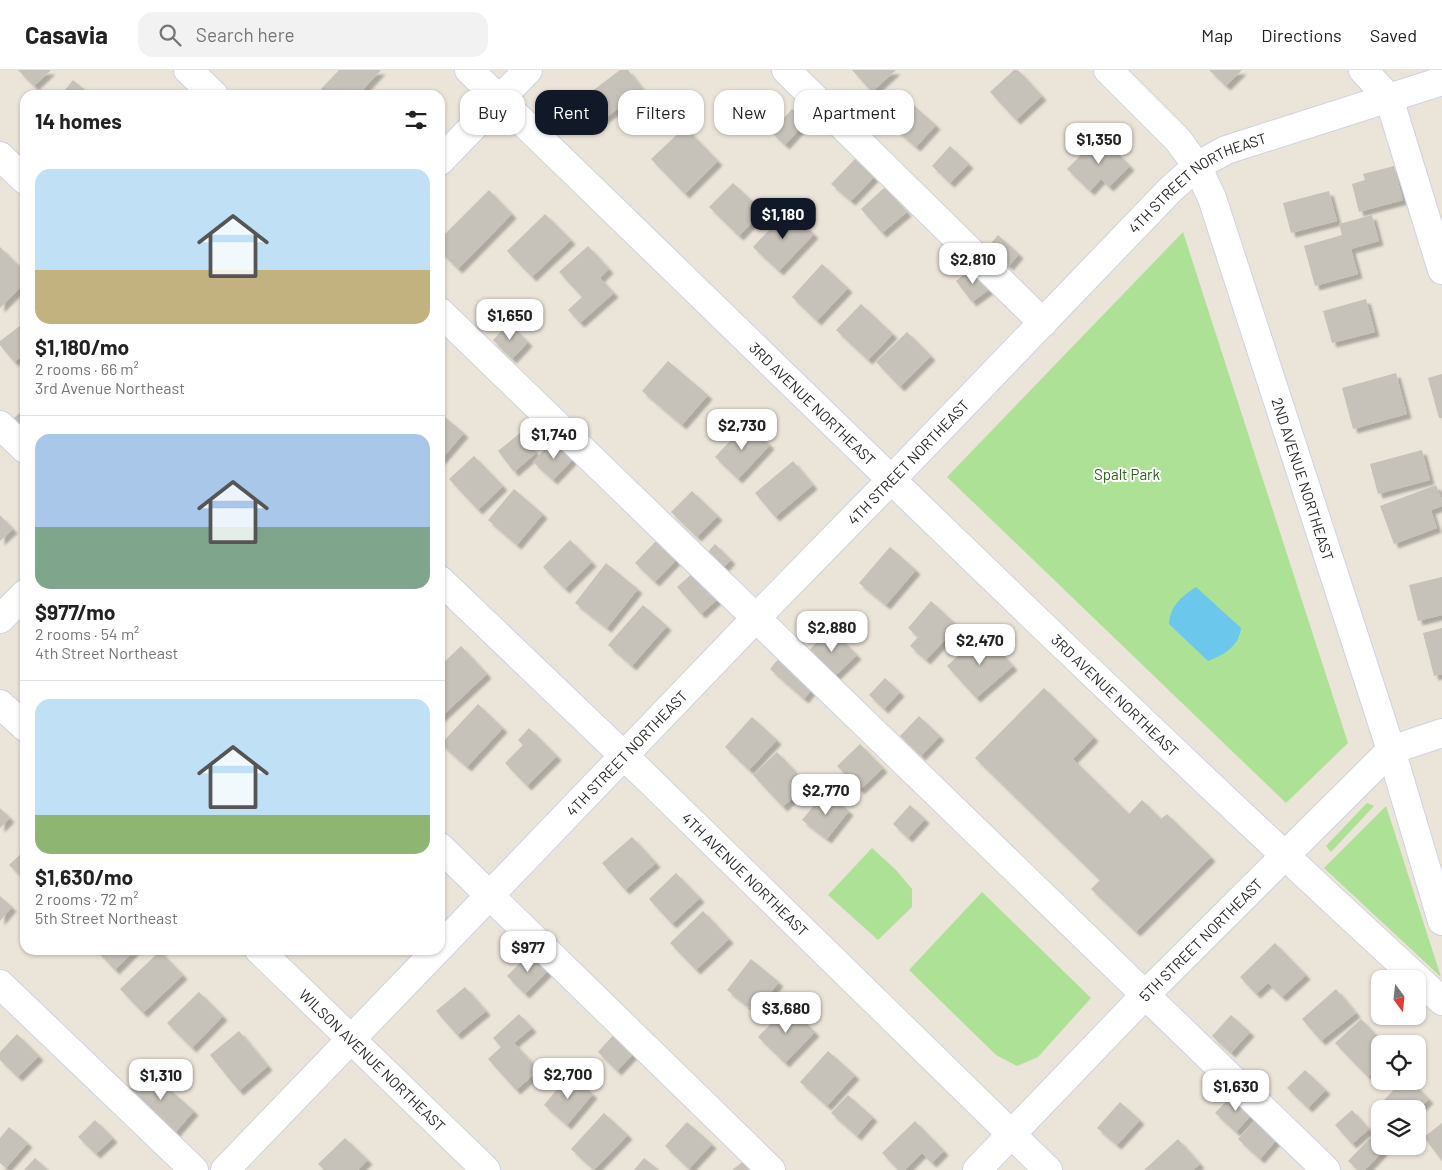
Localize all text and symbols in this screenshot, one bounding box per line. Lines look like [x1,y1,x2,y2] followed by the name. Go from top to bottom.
[138,12,488,57] search box
[25,20,108,49] text: Casavia
[156,21,184,49] icon: search
[196,23,295,46] text: Search here
[1201,24,1233,46] text: Map
[1261,24,1342,46] text: Directions
[1370,24,1417,46] text: Saved
[460,90,525,135] chip: Buy
[535,90,608,135] chip: Rent
[618,90,704,135] chip: Filters
[714,90,784,135] chip: New
[794,90,914,135] chip: Apartment
[402,106,430,134] icon: filters
[35,108,122,133] text: 14 homes
[1058,122,1140,165] pin: $1,350
[1076,129,1122,148] text: $1,350
[1125,129,1268,237] street label: 4TH STREET NORTHEAST
[742,198,824,240] pin: $1,180
[188,201,278,291] icon: home
[762,204,804,223] text: $1,180
[932,242,1014,285] pin: $2,810
[950,249,996,268] text: $2,810
[469,298,551,341] pin: $1,650
[487,305,533,324] text: $1,650
[35,334,129,359] text: $1,180/mo
[746,338,880,469] street label: 3RD AVENUE NORTHEAST
[35,359,139,378] text: 2 rooms · 66 m²
[35,378,185,397] text: 3rd Avenue Northeast
[1268,395,1338,563] street label: 2ND AVENUE NORTHEAST
[843,396,973,528] street label: 4TH STREET NORTHEAST
[701,408,783,451] pin: $2,730
[718,415,766,434] text: $2,730
[513,418,595,460] pin: $1,740
[531,424,577,443] text: $1,740
[1094,465,1161,483] park label: Spalt Park
[188,467,278,557] icon: home
[35,599,115,624] text: $977/mo
[791,610,873,653] pin: $2,880
[808,617,856,636] text: $2,880
[35,624,139,643] text: 2 rooms · 54 m²
[939,624,1021,666] pin: $2,470
[956,630,1004,649] text: $2,470
[1048,630,1183,760] street label: 3RD AVENUE NORTHEAST
[35,643,178,662] text: 4th Street Northeast
[562,686,691,820] street label: 4TH STREET NORTHEAST
[188,732,278,822] icon: home
[785,774,867,816] pin: $2,770
[802,780,850,799] text: $2,770
[679,809,812,940] street label: 4TH AVENUE NORTHEAST
[35,864,133,889] text: $1,630/mo
[1135,874,1266,1005] street label: 5TH STREET NORTHEAST
[35,889,138,908] text: 2 rooms · 72 m²
[35,908,178,927] text: 5th Street Northeast
[498,930,558,973] pin: $977
[511,937,545,956] text: $977
[1371,970,1426,1025] north arrow
[1371,970,1426,1155] map controls
[296,985,449,1135] street label: WILSON AVENUE NORTHEAST
[745,992,827,1034] pin: $3,680
[762,998,810,1017] text: $3,680
[1371,1035,1426,1090] button: locate
[120,1058,202,1101] pin: $1,310
[527,1058,609,1100] pin: $2,700
[544,1064,592,1083] text: $2,700
[140,1065,182,1084] text: $1,310
[1195,1070,1277,1112] pin: $1,630
[1213,1076,1259,1095] text: $1,630
[1371,1100,1426,1155] button: layers

